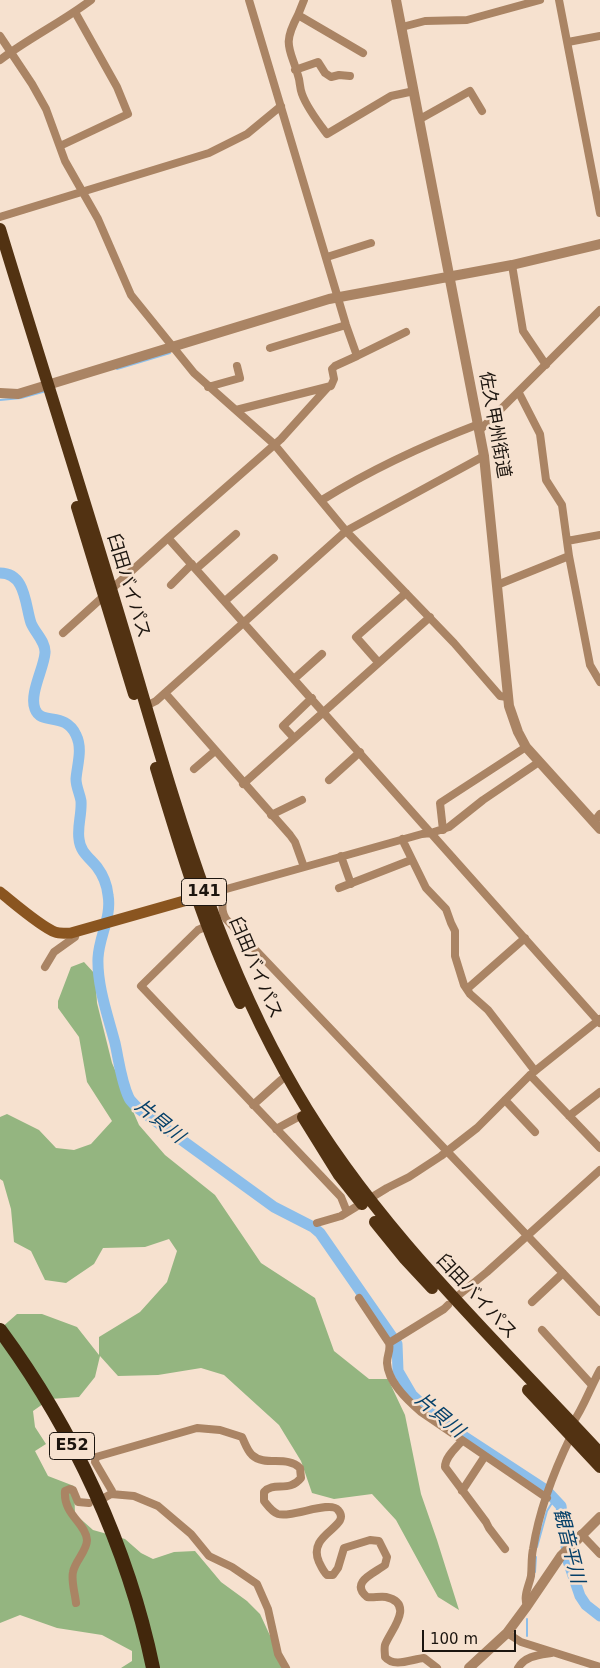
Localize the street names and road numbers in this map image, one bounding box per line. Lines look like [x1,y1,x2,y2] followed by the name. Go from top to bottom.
[474,370,514,480] street label: 佐久甲州街道
[102,531,154,641] street label: 臼田バイパス
[182,879,226,906] road number: 141
[224,914,286,1022] street label: 臼田バイパス
[431,1250,521,1344] street label: 臼田バイパス
[50,1432,94,1460] road number: E52

